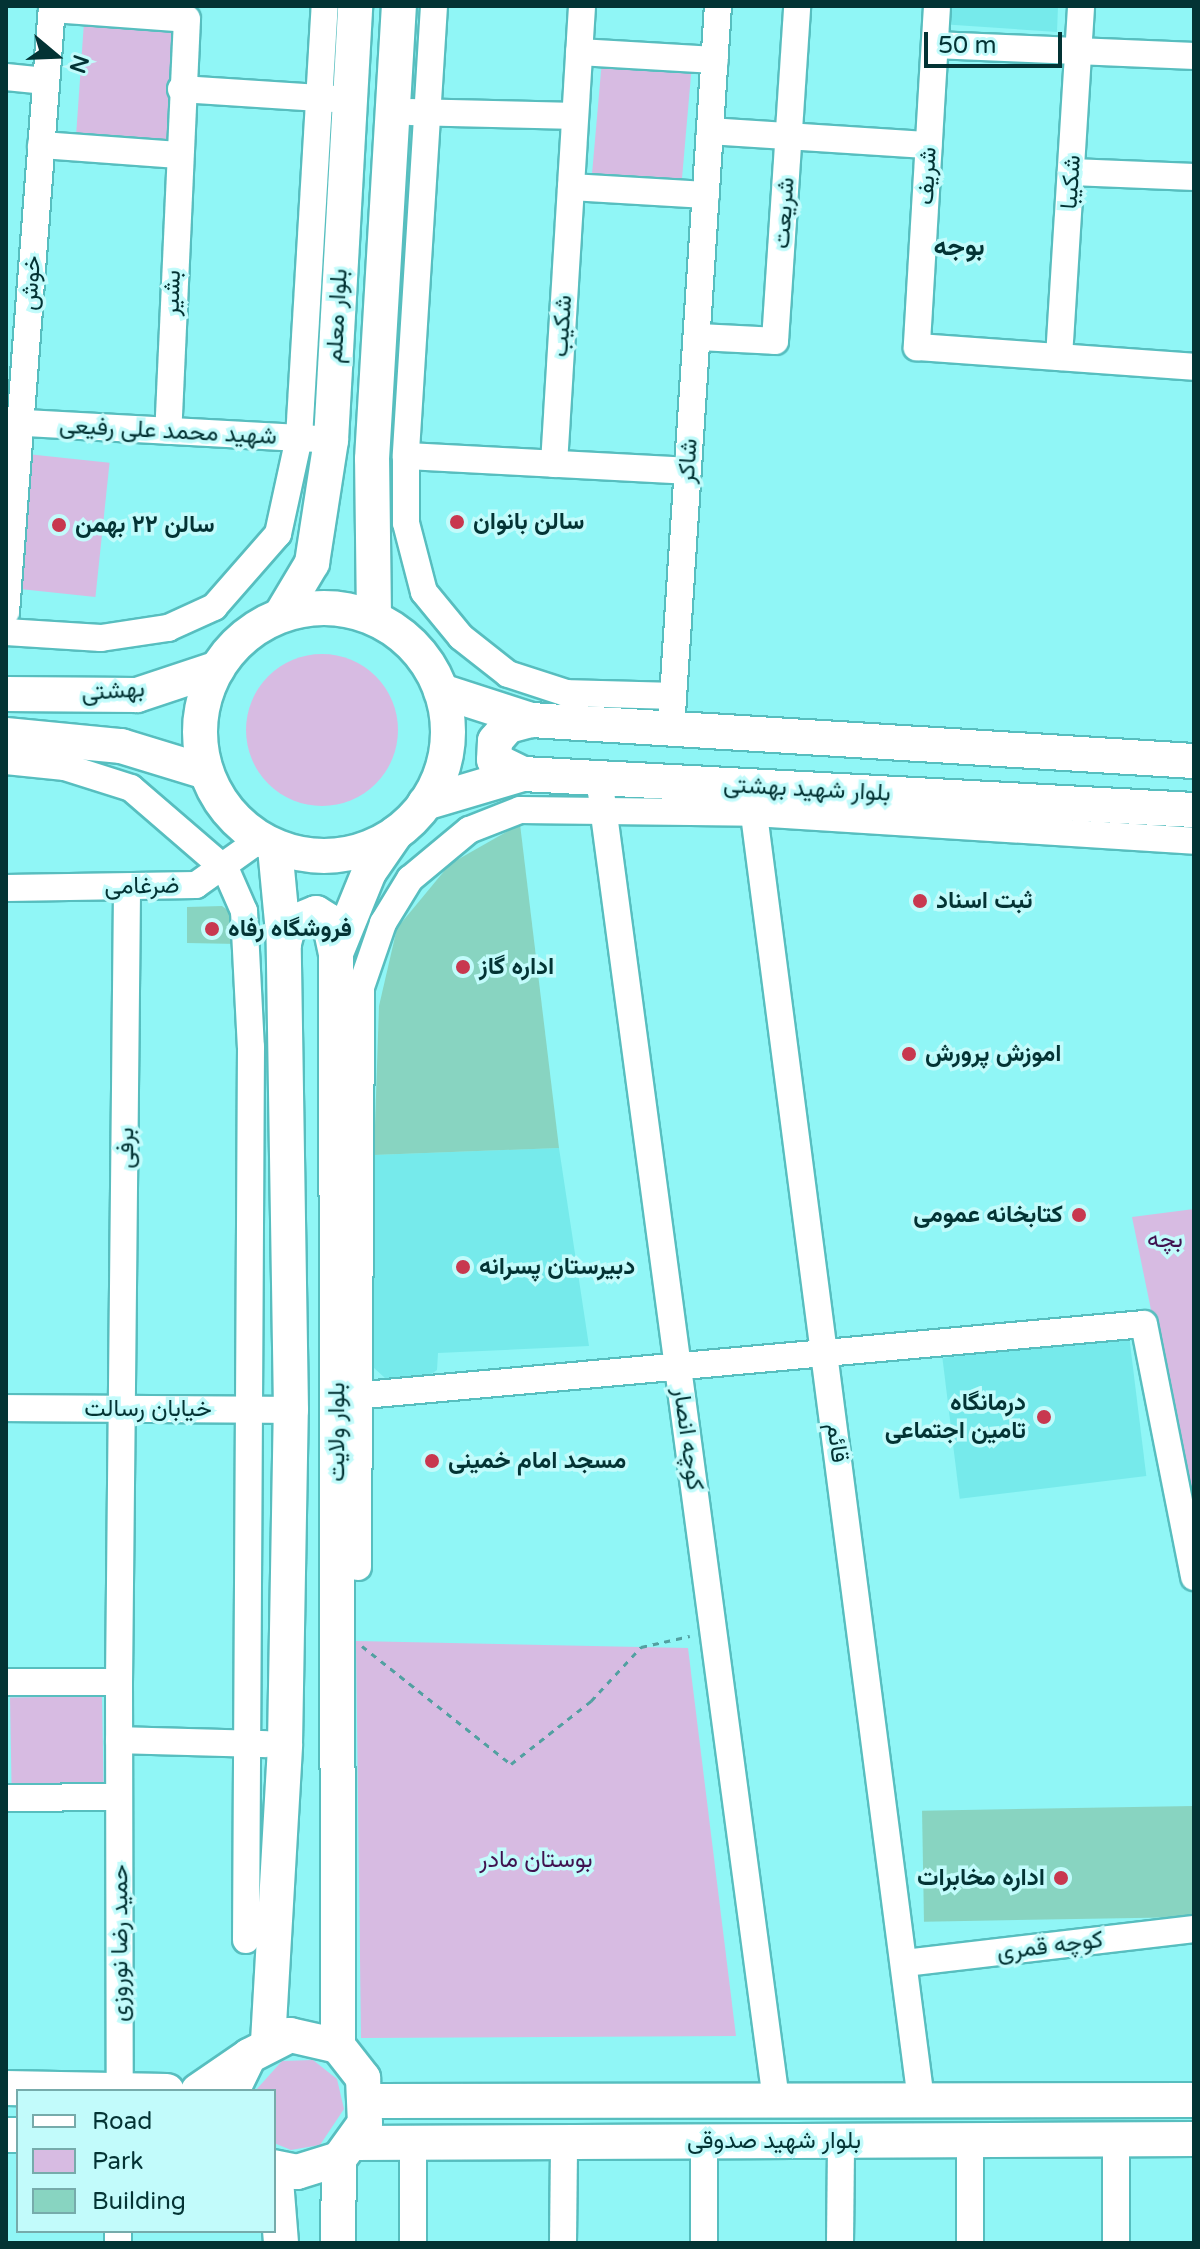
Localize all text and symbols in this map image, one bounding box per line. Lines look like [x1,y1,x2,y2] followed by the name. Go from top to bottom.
[16,16,96,96] north arrow
[928,16,1066,66] scale bar
[938,31,996,60] text: 50 m
[64,51,94,76] text: N
[911,146,943,206] street label: شریف
[1055,154,1087,210] street label: شکیبا
[767,176,801,250] street label: شریعت
[933,231,985,263] district label: بوجه
[15,255,47,311] street label: خوش
[320,268,354,364] street label: بلوار معلم
[157,269,187,317] street label: بشیر
[545,294,579,358] street label: شکیب
[58,411,278,451] street label: شهید محمد علی رفیعی
[672,437,704,485] street label: شاکر
[473,508,585,536] place label: سالن بانوان
[75,511,215,539] place label: سالن ۲۲ بهمن
[448,513,466,531] marker: سالن بانوان
[50,516,68,534] marker: سالن ۲۲ بهمن
[80,674,146,708] street label: بهشتی
[723,770,891,808] street label: بلوار شهید بهشتی
[104,871,180,901] street label: ضرغامی
[936,887,1033,915] place label: ثبت اسناد
[911,892,929,910] marker: ثبت اسناد
[228,915,352,943] place label: فروشگاه رفاه
[203,920,221,938] marker: فروشگاه رفاه
[479,953,554,981] place label: اداره گاز
[454,958,472,976] marker: اداره گاز
[925,1040,1061,1068] place label: اموزش پرورش
[900,1045,918,1063] marker: اموزش پرورش
[112,1127,140,1169] street label: برفی
[913,1201,1063,1229] place label: کتابخانه عمومی
[1070,1206,1088,1224] marker: کتابخانه عمومی
[1147,1226,1183,1254] park label: بچه
[479,1253,635,1281] place label: دبیرستان پسرانه
[454,1258,472,1276] marker: دبیرستان پسرانه
[323,1382,351,1482] street label: بلوار ولایت
[667,1386,709,1492] street label: کوچه انصار
[885,1389,1026,1445] place label: درمانگاه تامین اجتماعی
[84,1395,212,1423] street label: خیابان رسالت
[1033,1406,1055,1428] marker: درمانگاه تامین اجتماعی
[820,1421,854,1465] street label: قائم
[448,1447,626,1475] place label: مسجد امام خمینی
[423,1452,441,1470] marker: مسجد امام خمینی
[479,1846,593,1874] park label: بوستان مادر
[106,1864,134,2022] street label: حمید رضا نوروزی
[917,1864,1045,1892] place label: اداره مخابرات
[1052,1869,1070,1887] marker: اداره مخابرات
[995,1925,1105,1967] street label: کوچه قمری
[16,2089,276,2233] legend
[92,2107,152,2136] text: Road
[687,2127,861,2155] street label: بلوار شهید صدوقی
[92,2147,143,2176] text: Park
[92,2187,186,2216] text: Building

